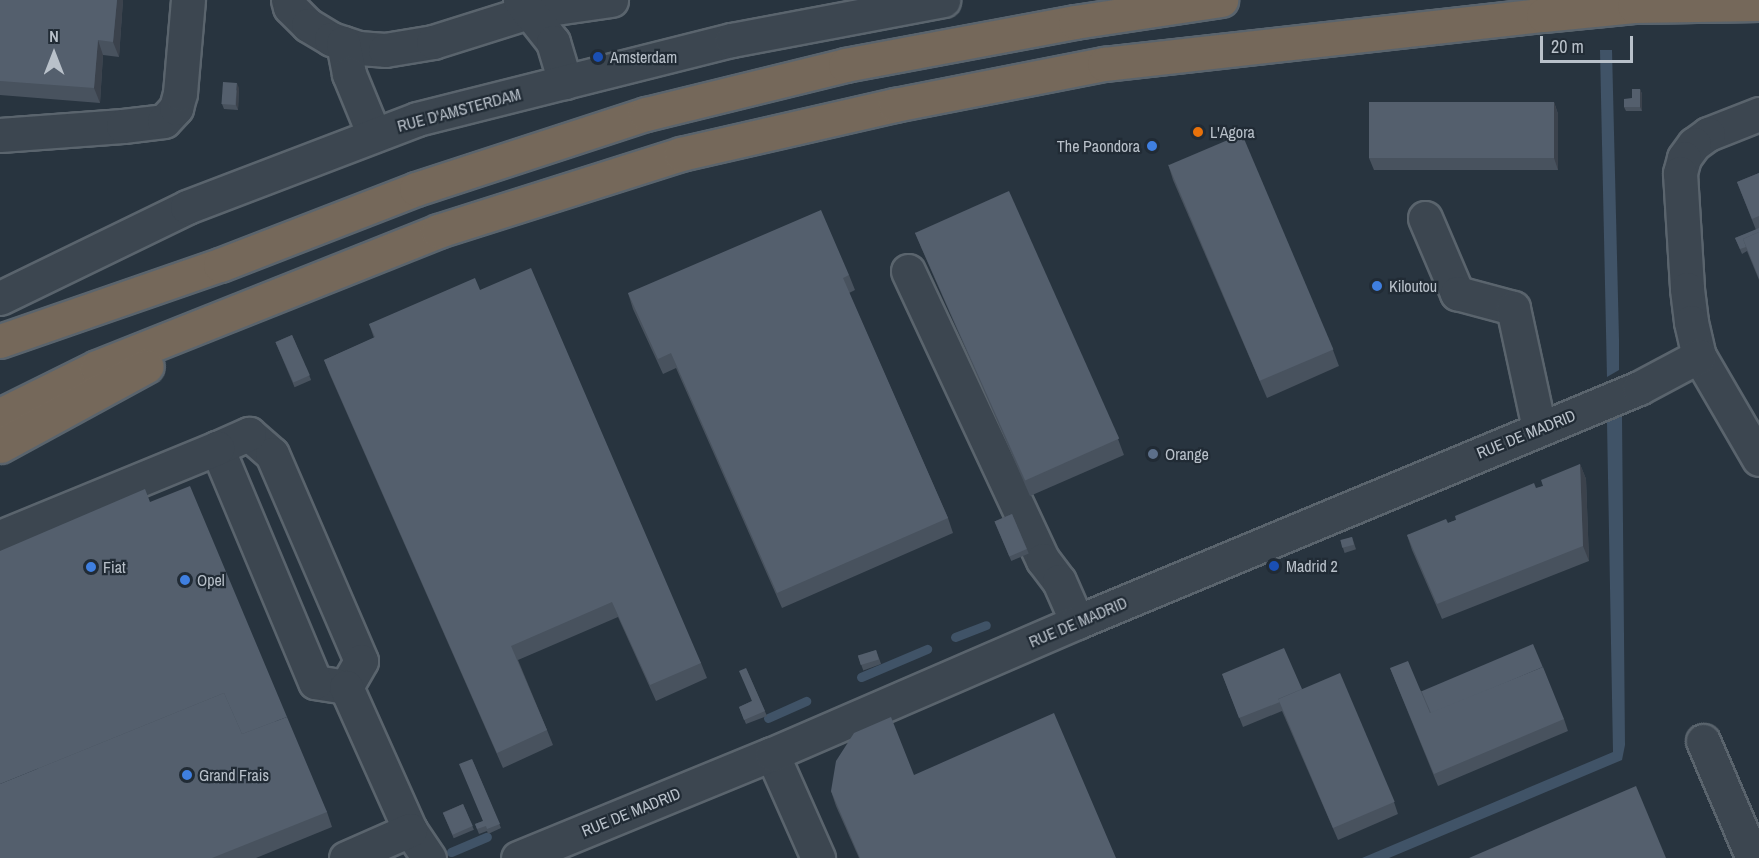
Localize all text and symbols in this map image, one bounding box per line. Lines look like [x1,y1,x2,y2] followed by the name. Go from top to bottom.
[24,24,84,84] north arrow
[1543,24,1636,62] scale bar
[49,25,59,47] text: N
[1551,34,1584,59] text: 20 m
[610,47,677,67] place label: Amsterdam
[591,50,605,64] marker: Amsterdam
[395,84,523,136] street label: RUE D'AMSTERDAM
[1210,122,1255,142] place label: L'Agora
[1191,125,1205,139] marker: L'Agora
[1057,136,1140,156] place label: The Paondora
[1145,139,1159,153] marker: The Paondora
[1389,276,1437,296] place label: Kiloutou
[1370,279,1384,293] marker: Kiloutou
[1474,405,1578,463] street label: RUE DE MADRID
[1165,444,1209,464] place label: Orange
[1146,447,1160,461] marker: Orange
[1286,556,1338,576] place label: Madrid 2
[103,557,126,577] place label: Fiat
[1267,559,1281,573] marker: Madrid 2
[84,560,98,574] marker: Fiat
[197,570,225,590] place label: Opel
[178,573,192,587] marker: Opel
[1026,593,1130,651] street label: RUE DE MADRID
[199,765,269,785] place label: Grand Frais
[180,768,194,782] marker: Grand Frais
[579,783,683,841] street label: RUE DE MADRID

